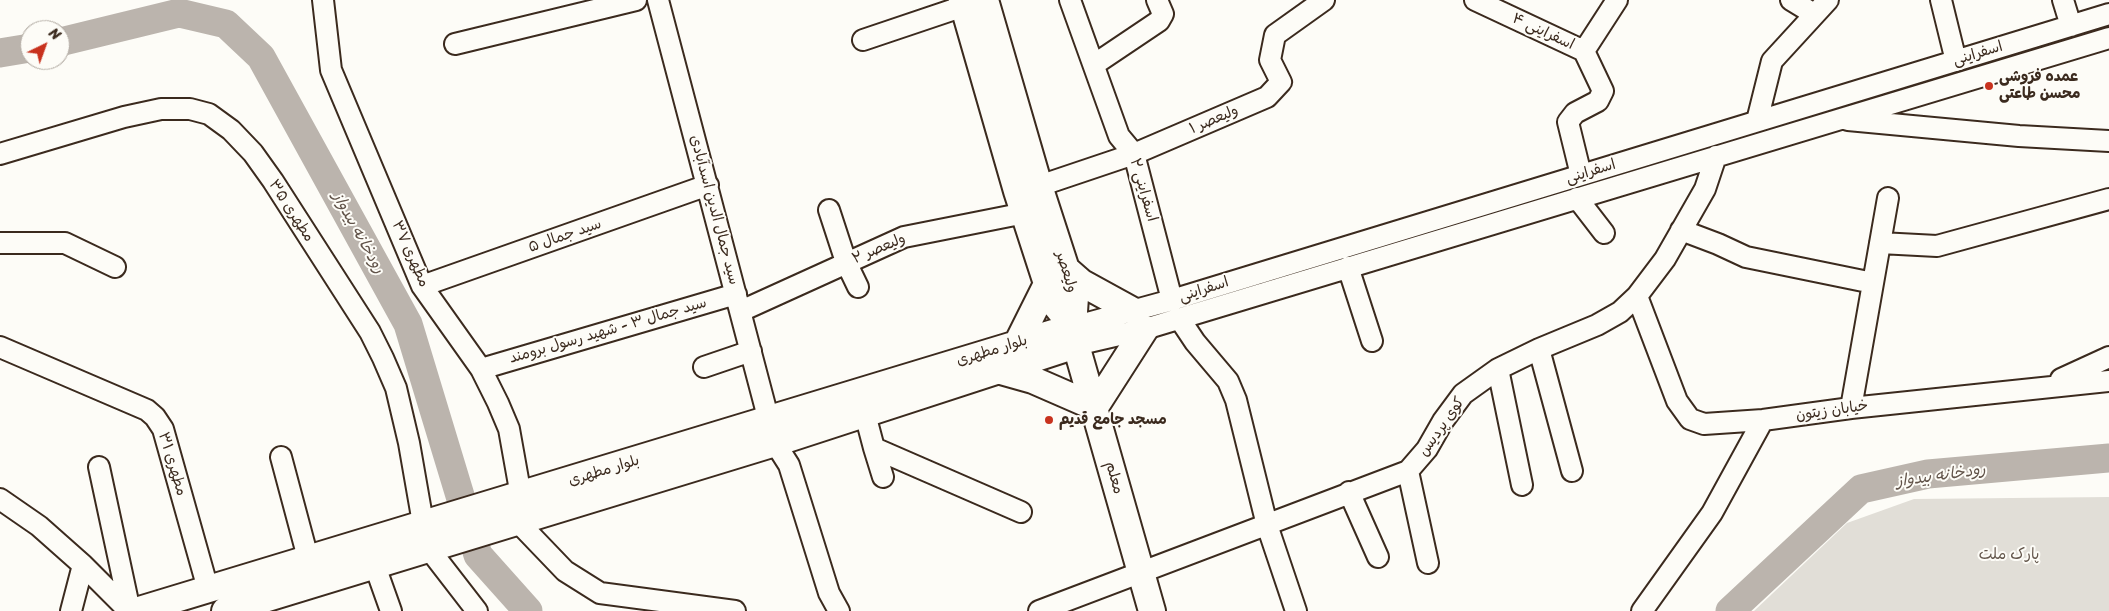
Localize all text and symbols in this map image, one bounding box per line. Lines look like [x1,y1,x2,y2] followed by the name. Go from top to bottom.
[1509,10,1577,54] street label: اسفراینی ۴
[20,20,70,70] north arrow
[43,22,67,47] text: N
[1951,38,2005,70] street label: اسفراینی
[1999,68,2081,103] place label: عمده فروشی محسن طاعتی
[1983,80,1995,92] marker: عمده فروشی محسن طاعتی
[1187,102,1241,138] street label: ولیعصر ۱
[685,133,743,287] street label: سید جمال الدین اسدآبادی
[1125,156,1161,224] street label: اسفراینی ۲
[1564,156,1618,188] street label: اسفراینی
[264,177,318,245] street label: مطهری ۳۵
[328,189,388,277] water label: رودخانه بیدواز
[526,215,604,257] street label: سید جمال ۵
[387,218,433,290] street label: مطهری ۳۷
[850,230,908,268] street label: ولیعصر ۲
[1051,249,1081,295] street label: ولیعصر
[1177,274,1231,306] street label: اسفراینی
[507,294,709,368] street label: سید جمال ۳ - شهید رسول برومند
[954,332,1030,370] street label: بلوار مطهری
[1415,394,1469,460] street label: کوی پردیس
[1795,397,1869,425] street label: خیابان زیتون
[1059,411,1167,429] place label: مسجد جامع قدیم
[1043,414,1055,426] marker: مسجد جامع قدیم
[154,430,190,498] street label: مطهری ۳۱
[566,452,642,490] street label: بلوار مطهری
[1101,460,1127,496] street label: معلم
[1895,460,1987,492] water label: رودخانه بیدواز
[1979,546,2039,564] park label: پارک ملت

